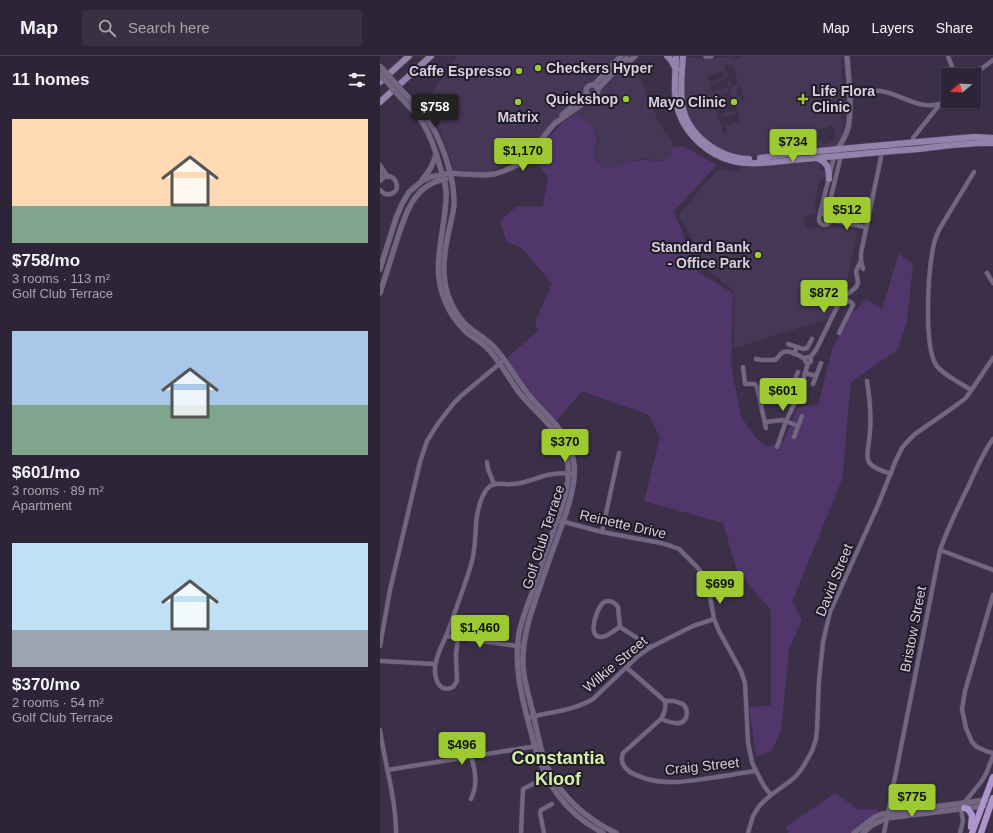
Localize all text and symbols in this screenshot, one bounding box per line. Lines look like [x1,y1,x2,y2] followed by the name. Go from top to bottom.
[82,10,362,46] search box
[20,17,58,38] text: Map
[96,17,118,39] icon: search
[128,19,210,36] text: Search here
[822,20,850,36] text: Map
[872,20,914,36] text: Layers
[936,20,973,36] text: Share
[546,60,653,76] place label: Checkers Hyper
[409,63,511,79] place label: Caffe Espresso
[533,63,543,73] marker: Checkers Hyper
[514,66,524,76] marker: Caffe Espresso
[941,68,981,108] north arrow
[941,68,981,108] map controls
[346,69,368,91] icon: filters
[12,70,90,89] text: 11 homes
[812,83,875,115] place label: Life Flora Clinic
[546,91,618,107] place label: Quickshop
[797,93,809,105] marker: Life Flora Clinic
[411,94,459,128] pin: $758
[621,94,631,104] marker: Quickshop
[648,94,726,110] place label: Mayo Clinic
[513,97,523,107] marker: Matrix
[729,97,739,107] marker: Mayo Clinic
[421,99,449,114] text: $758
[497,109,539,125] place label: Matrix
[769,129,817,163] pin: $734
[779,134,807,149] text: $734
[490,138,556,172] pin: $1,170
[503,143,543,158] text: $1,170
[154,145,226,217] icon: home
[823,197,871,231] pin: $512
[833,202,861,217] text: $512
[651,239,750,271] place label: Standard Bank - Office Park
[753,250,763,260] marker: Standard Bank - Office Park
[12,251,80,270] text: $758/mo
[12,271,110,286] text: 3 rooms · 113 m²
[800,280,848,314] pin: $872
[810,285,838,300] text: $872
[12,286,113,301] text: Golf Club Terrace
[154,357,226,429] icon: home
[759,378,807,412] pin: $601
[769,383,797,398] text: $601
[541,429,589,463] pin: $370
[551,434,579,449] text: $370
[12,463,80,482] text: $601/mo
[12,483,104,498] text: 3 rooms · 89 m²
[519,483,567,591] street label: Golf Club Terrace
[12,498,72,513] text: Apartment
[578,506,668,542] street label: Reinette Drive
[812,541,856,619] street label: David Street
[154,569,226,641] icon: home
[696,571,744,605] pin: $699
[706,576,734,591] text: $699
[897,585,929,673] street label: Bristow Street
[447,615,513,649] pin: $1,460
[460,620,500,635] text: $1,460
[580,633,650,695] street label: Wilkie Street
[12,675,80,694] text: $370/mo
[12,695,104,710] text: 2 rooms · 54 m²
[12,710,113,725] text: Golf Club Terrace
[438,732,486,766] pin: $496
[448,737,476,752] text: $496
[511,748,605,789] district label: Constantia Kloof
[664,754,740,778] street label: Craig Street
[888,784,936,818] pin: $775
[898,789,926,804] text: $775

